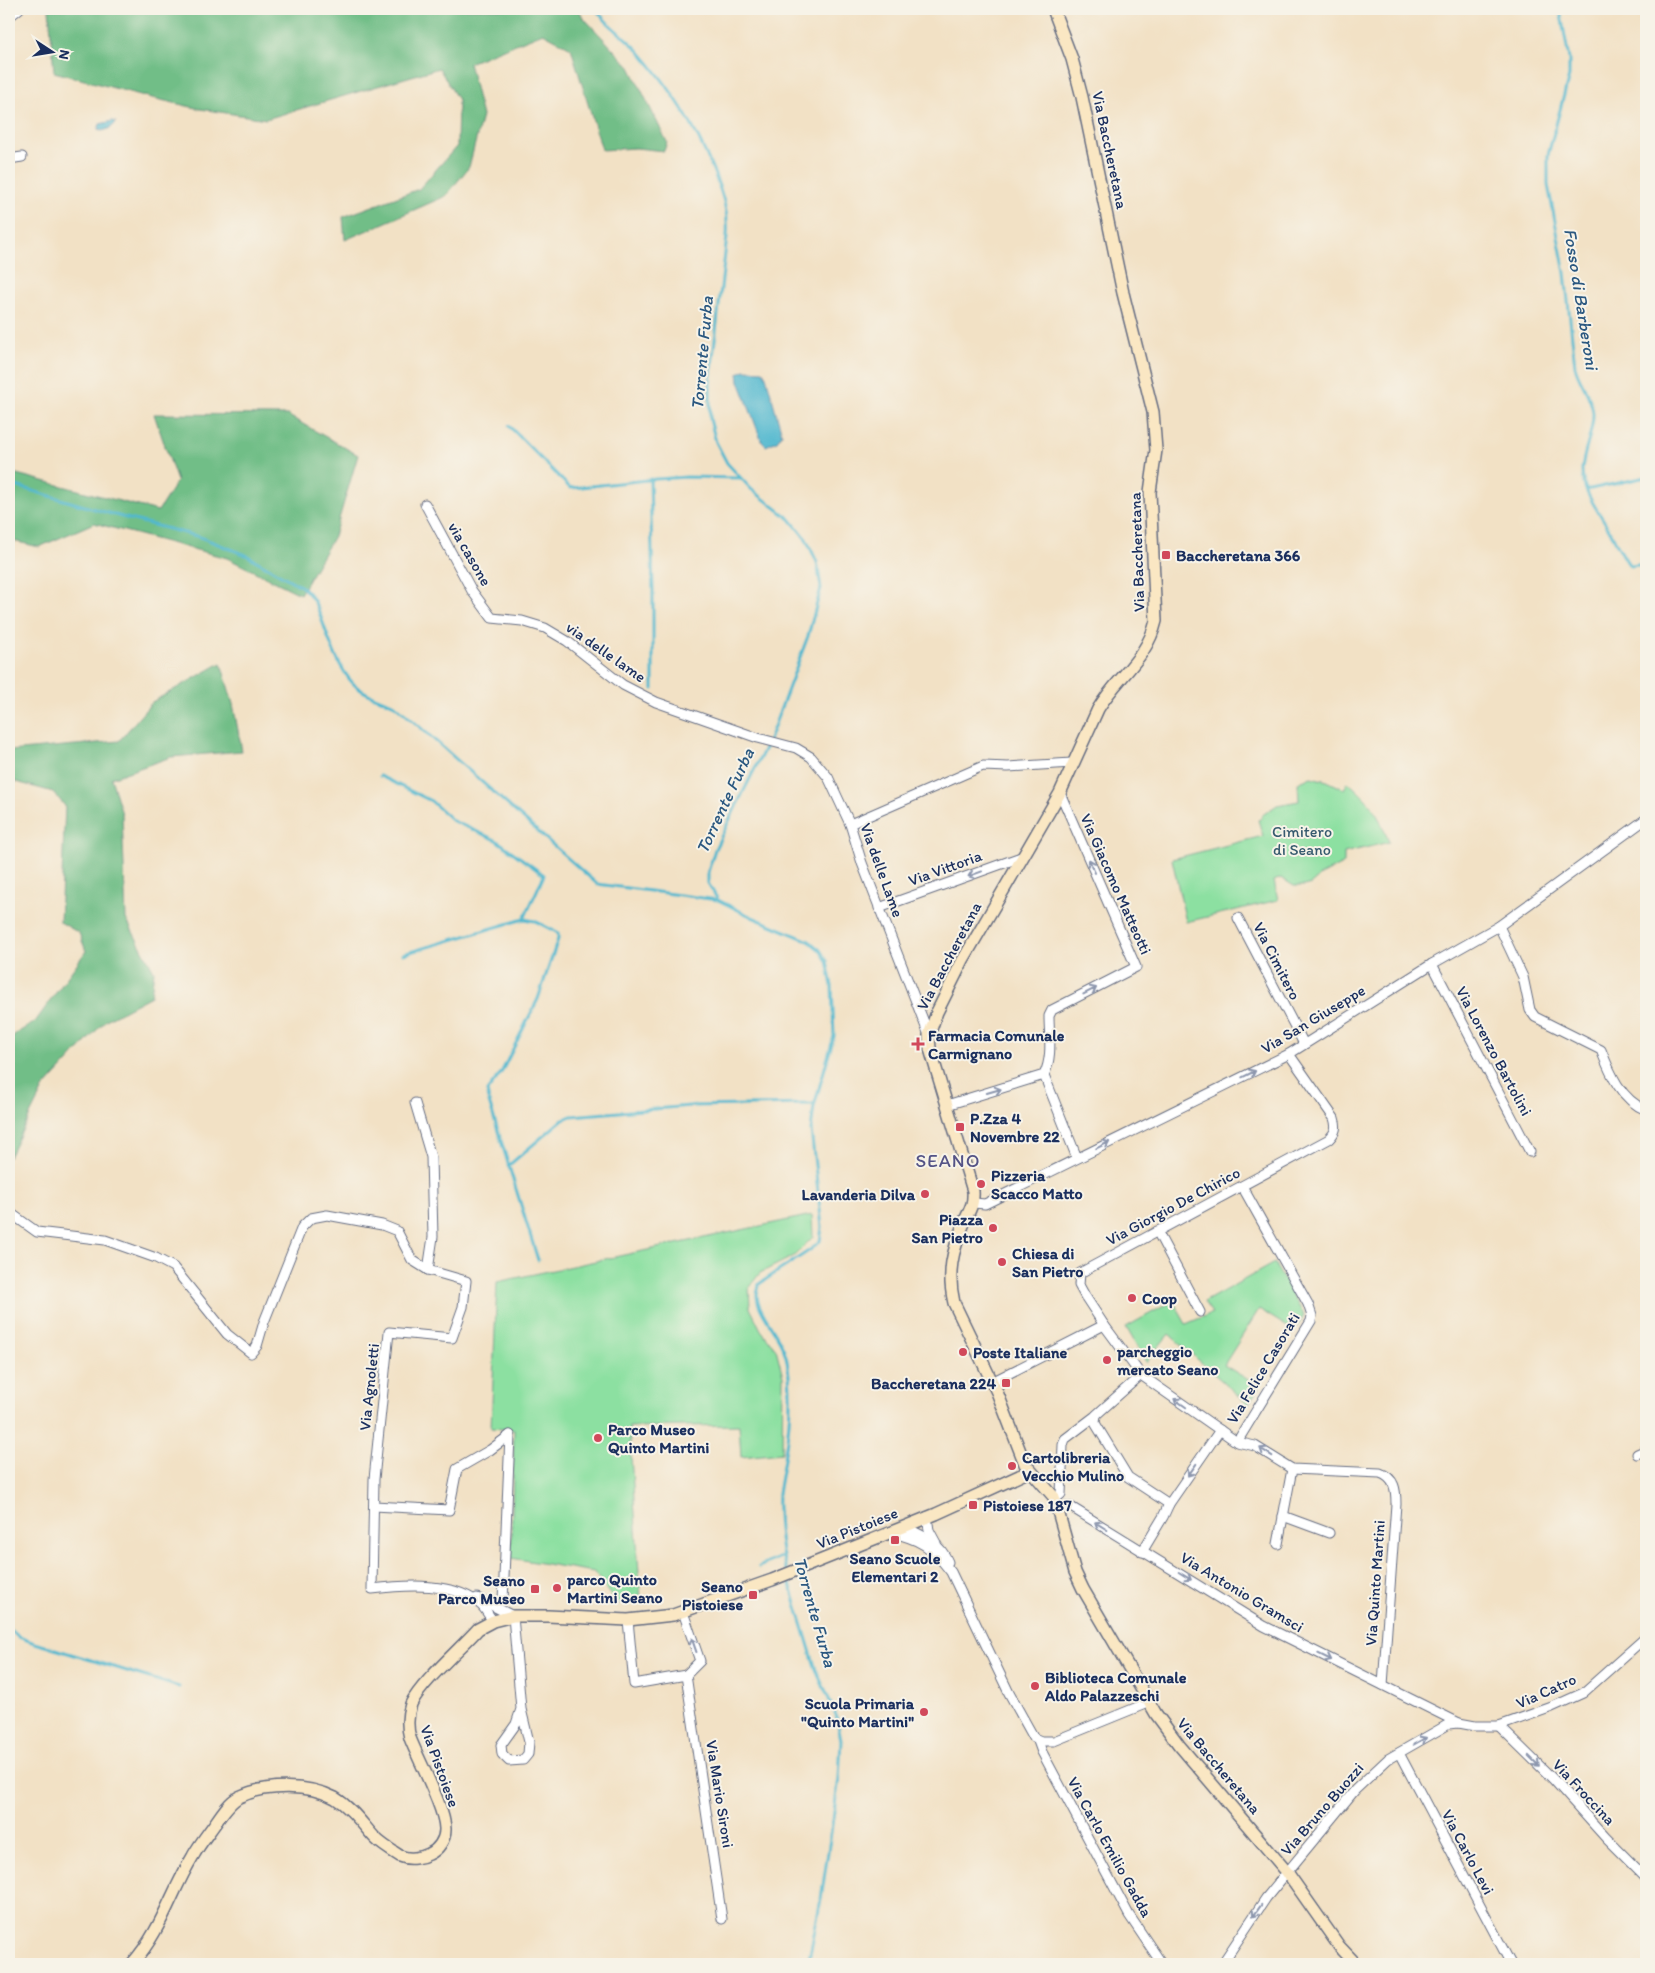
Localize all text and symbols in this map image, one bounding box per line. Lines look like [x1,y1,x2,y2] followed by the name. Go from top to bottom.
[28,28,78,78] north arrow
[55,48,74,61] text: N
[1088,89,1132,211] street label: Via Baccheretana
[1559,227,1603,374] water label: Fosso di Barberoni
[686,294,718,411] water label: Torrente Furba
[1125,491,1149,612] street label: Via Baccheretana
[444,519,496,589] street label: via casone
[1176,546,1301,565] place label: Baccheretana 366
[1160,549,1172,561] marker: Baccheretana 366
[562,618,650,687] street label: via delle lame
[691,744,759,857] water label: Torrente Furba
[1076,811,1156,957] street label: Via Giacomo Matteotti
[856,820,908,920] street label: Via delle Lame
[1272,822,1332,859] park label: Cimitero di Seano
[906,846,985,890] street label: Via Vittoria
[1086,859,1096,874] one-way arrow
[968,870,984,879] one-way arrow
[912,898,986,1013] street label: Via Baccheretana
[1249,919,1305,1003] street label: Via Cimitero
[1257,980,1369,1058] street label: Via San Giuseppe
[1452,983,1536,1119] street label: Via Lorenzo Bartolini
[1082,986,1097,995] one-way arrow
[928,1026,1065,1064] place label: Farmacia Comunale Carmignano
[912,1038,924,1050] marker: Farmacia Comunale Carmignano
[1241,1068,1256,1078] one-way arrow
[985,1086,1001,1096] one-way arrow
[970,1109,1060,1146] place label: P.Zza 4 Novembre 22
[954,1121,966,1133] marker: P.Zza 4 Novembre 22
[1095,1140,1110,1150] one-way arrow
[916,1149,980,1172] district label: SEANO
[1103,1163,1243,1249] street label: Via Giorgio De Chirico
[991,1166,1083,1203] place label: Pizzeria Scacco Matto
[975,1178,987,1190] marker: Pizzeria Scacco Matto
[802,1185,916,1204] place label: Lavanderia Dilva
[919,1188,931,1200] marker: Lavanderia Dilva
[912,1210,984,1247] place label: Piazza San Pietro
[987,1222,999,1234] marker: Piazza San Pietro
[1012,1244,1083,1281] place label: Chiesa di San Pietro
[996,1256,1008,1268] marker: Chiesa di San Pietro
[1142,1289,1178,1309] place label: Coop
[1126,1292,1138,1304] marker: Coop
[1222,1309,1304,1427] street label: Via Felice Casorati
[355,1342,383,1432] street label: Via Agnoletti
[1116,1342,1218,1379] place label: parcheggio mercato Seano
[973,1343,1067,1362] place label: Poste Italiane
[957,1346,969,1358] marker: Poste Italiane
[1101,1354,1113,1366] marker: parcheggio mercato Seano
[871,1374,996,1393] place label: Baccheretana 224
[1000,1377,1012,1389] marker: Baccheretana 224
[1174,1398,1188,1408] one-way arrow
[608,1420,709,1457] place label: Parco Museo Quinto Martini
[592,1432,604,1444] marker: Parco Museo Quinto Martini
[1259,1447,1273,1457] one-way arrow
[1022,1448,1124,1485] place label: Cartolibreria Vecchio Mulino
[1006,1460,1018,1472] marker: Cartolibreria Vecchio Mulino
[1187,1463,1197,1477] one-way arrow
[983,1496,1072,1515] place label: Pistoiese 187
[967,1499,979,1511] marker: Pistoiese 187
[814,1503,900,1553] street label: Via Pistoiese
[1361,1519,1389,1647] street label: Via Quinto Martini
[1094,1521,1108,1531] one-way arrow
[889,1534,901,1546] marker: Seano Scuole Elementari 2
[1177,1548,1307,1636] street label: Via Antonio Gramsci
[850,1549,941,1586] place label: Seano Scuole Elementari 2
[789,1554,842,1671] water label: Torrente Furba
[566,1570,663,1607] place label: parco Quinto Martini Seano
[438,1571,525,1608] place label: Seano Parco Museo
[1177,1571,1191,1581] one-way arrow
[682,1577,743,1614] place label: Seano Pistoiese
[551,1582,563,1594] marker: parco Quinto Martini Seano
[529,1583,541,1595] marker: Seano Parco Museo
[747,1589,759,1601] marker: Seano Pistoiese
[689,1638,698,1654] one-way arrow
[1318,1652,1333,1662] one-way arrow
[1044,1668,1187,1705] place label: Biblioteca Comunale Aldo Palazzeschi
[1513,1669,1579,1713] street label: Via Catro
[1029,1680,1041,1692] marker: Biblioteca Comunale Aldo Palazzeschi
[801,1694,915,1731] place label: Scuola Primaria "Quinto Martini"
[918,1706,930,1718] marker: Scuola Primaria "Quinto Martini"
[1173,1714,1265,1819] street label: Via Baccheretana
[416,1722,464,1810] street label: Via Pistoiese
[1412,1736,1427,1746] one-way arrow
[702,1739,738,1849] street label: Via Mario Sironi
[1528,1754,1540,1767] one-way arrow
[1549,1755,1620,1829] street label: Via Froccina
[1276,1759,1368,1859] street label: Via Bruno Buozzi
[1064,1774,1157,1921] street label: Via Carlo Emilio Gadda
[1438,1806,1498,1898] street label: Via Carlo Levi
[1252,1903,1262,1917] one-way arrow

